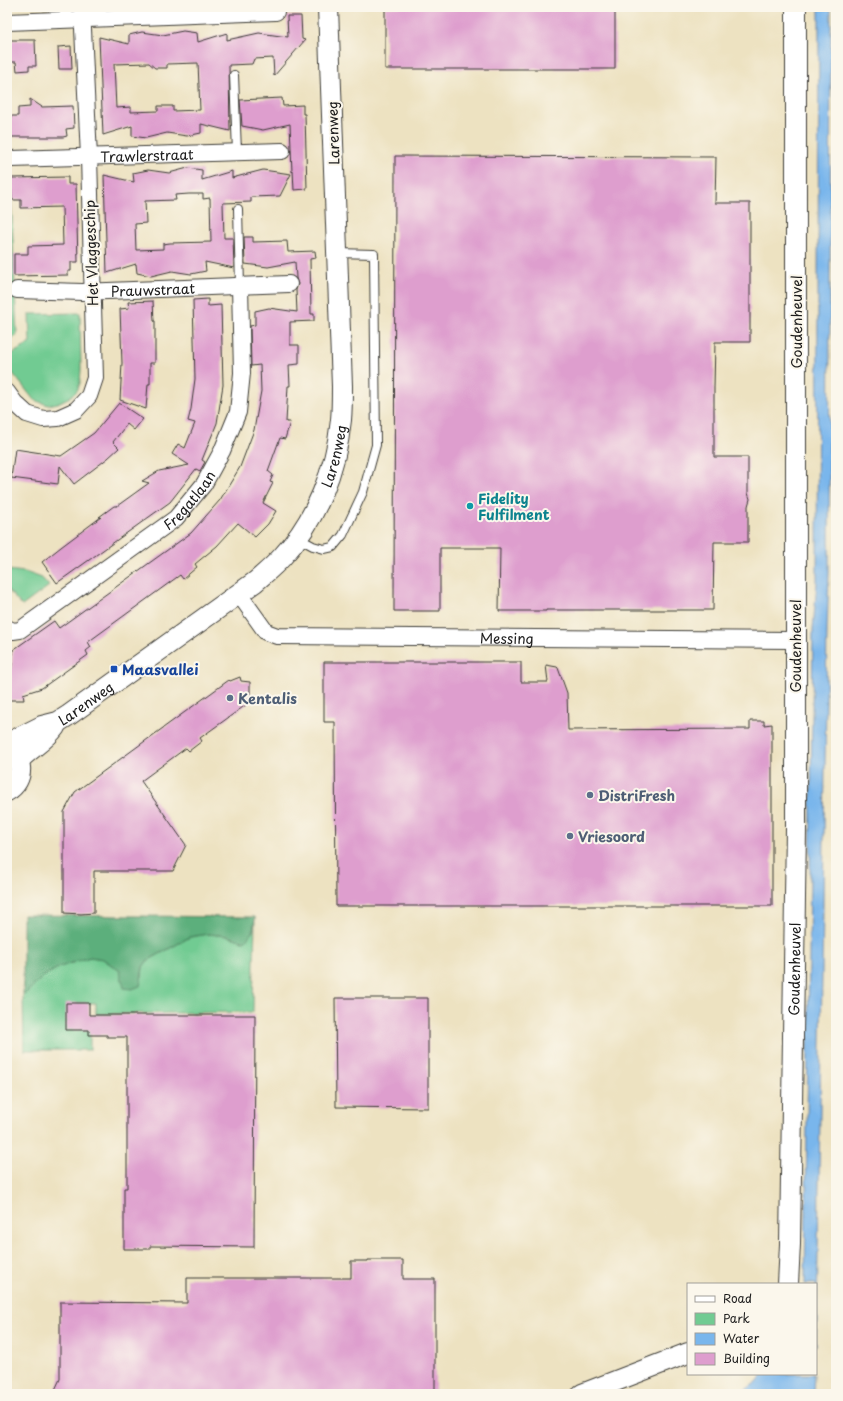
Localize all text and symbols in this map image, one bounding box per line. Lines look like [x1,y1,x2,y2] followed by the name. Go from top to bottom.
[321,101,345,165] street label: Larenweg
[100,143,194,167] street label: Trawlerstraat
[79,200,103,306] street label: Het Vlaggeschip
[786,275,807,369] street label: Goudenheuvel
[110,277,196,301] street label: Prauwstraat
[315,423,351,490] street label: Larenweg
[159,467,220,535] street label: Fregatlaan
[478,488,550,525] place label: Fidelity Fulfilment
[465,501,475,511] marker: Fidelity Fulfilment
[785,599,806,693] street label: Goudenheuvel
[480,627,534,648] street label: Messing
[122,659,199,680] place label: Maasvallei
[109,664,119,674] marker: Maasvallei
[54,676,118,730] street label: Larenweg
[238,688,297,709] place label: Kentalis
[225,693,235,703] marker: Kentalis
[598,785,675,806] place label: DistriFresh
[585,790,595,800] marker: DistriFresh
[578,826,645,847] place label: Vriesoord
[565,831,575,841] marker: Vriesoord
[783,922,805,1016] street label: Goudenheuvel
[687,1283,817,1375] legend
[723,1289,752,1307] text: Road
[723,1309,750,1327] text: Park
[723,1329,760,1347] text: Water
[723,1349,770,1367] text: Building

